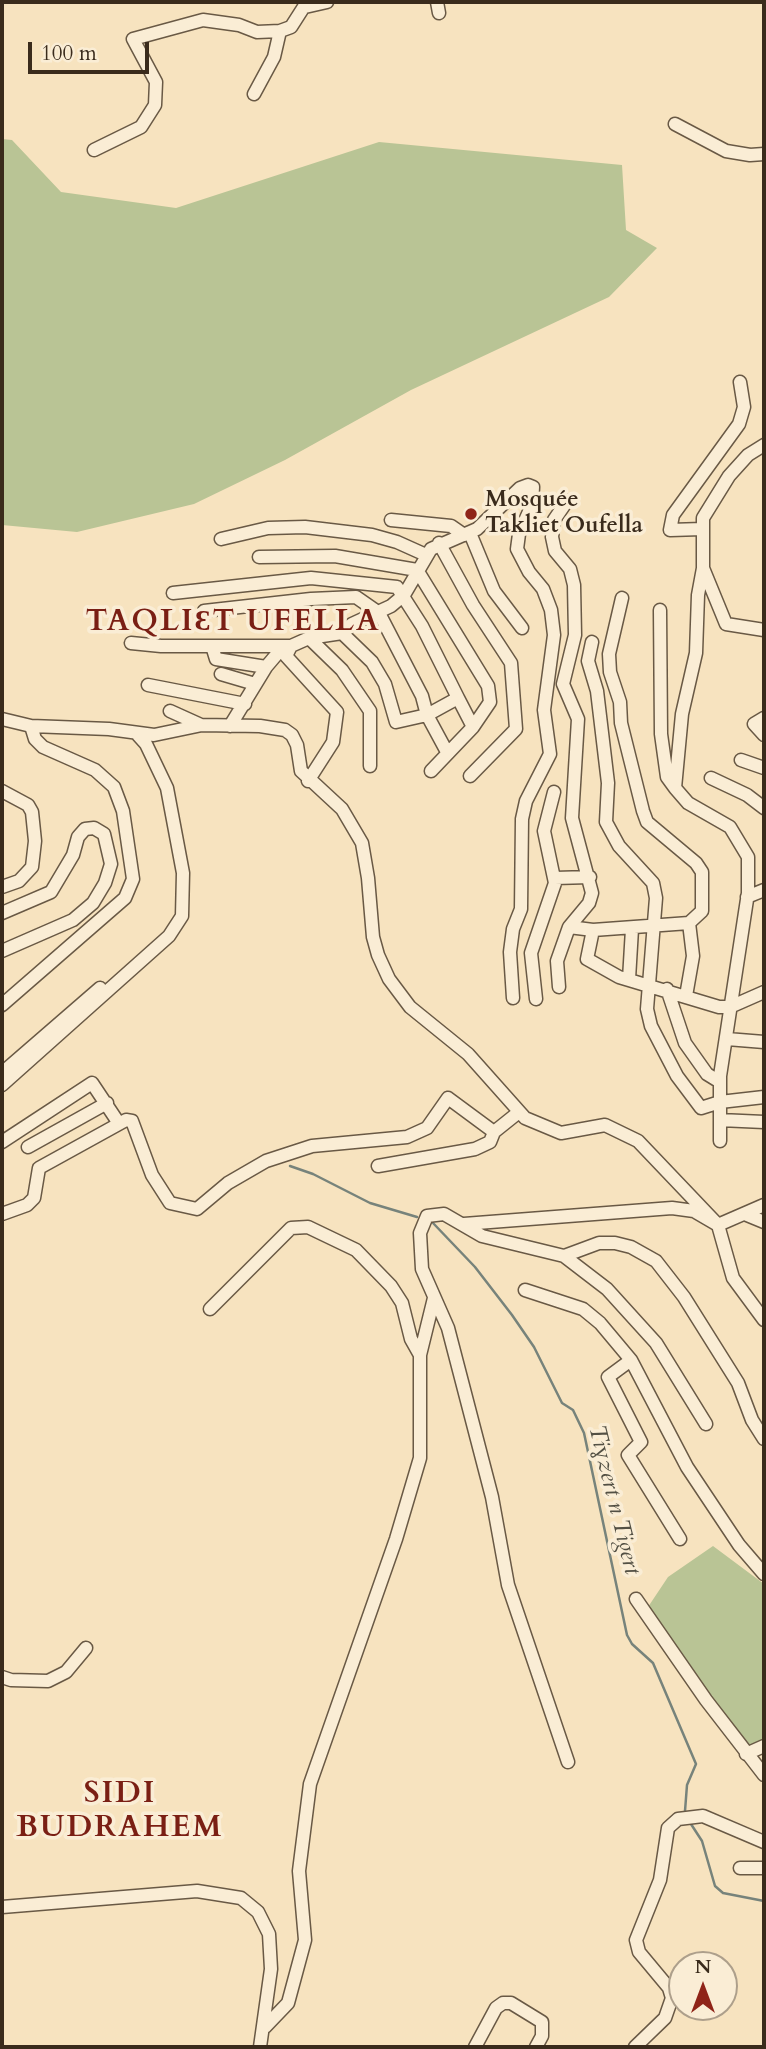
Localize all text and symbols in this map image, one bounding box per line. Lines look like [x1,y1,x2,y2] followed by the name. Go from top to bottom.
[32,28,152,72] scale bar
[41,39,97,68] text: 100 m
[485,487,643,541] place label: Mosquée Takliet Oufella
[463,506,479,522] marker: Mosquée Takliet Oufella
[87,605,379,641] district label: TAQLIƐT UFELLA
[581,1422,645,1578] water label: Tiɣzert n Tigert
[17,1777,223,1848] district label: SIDI BUDRAHEM
[668,1951,738,2021] north arrow
[695,1954,711,1980] text: N

